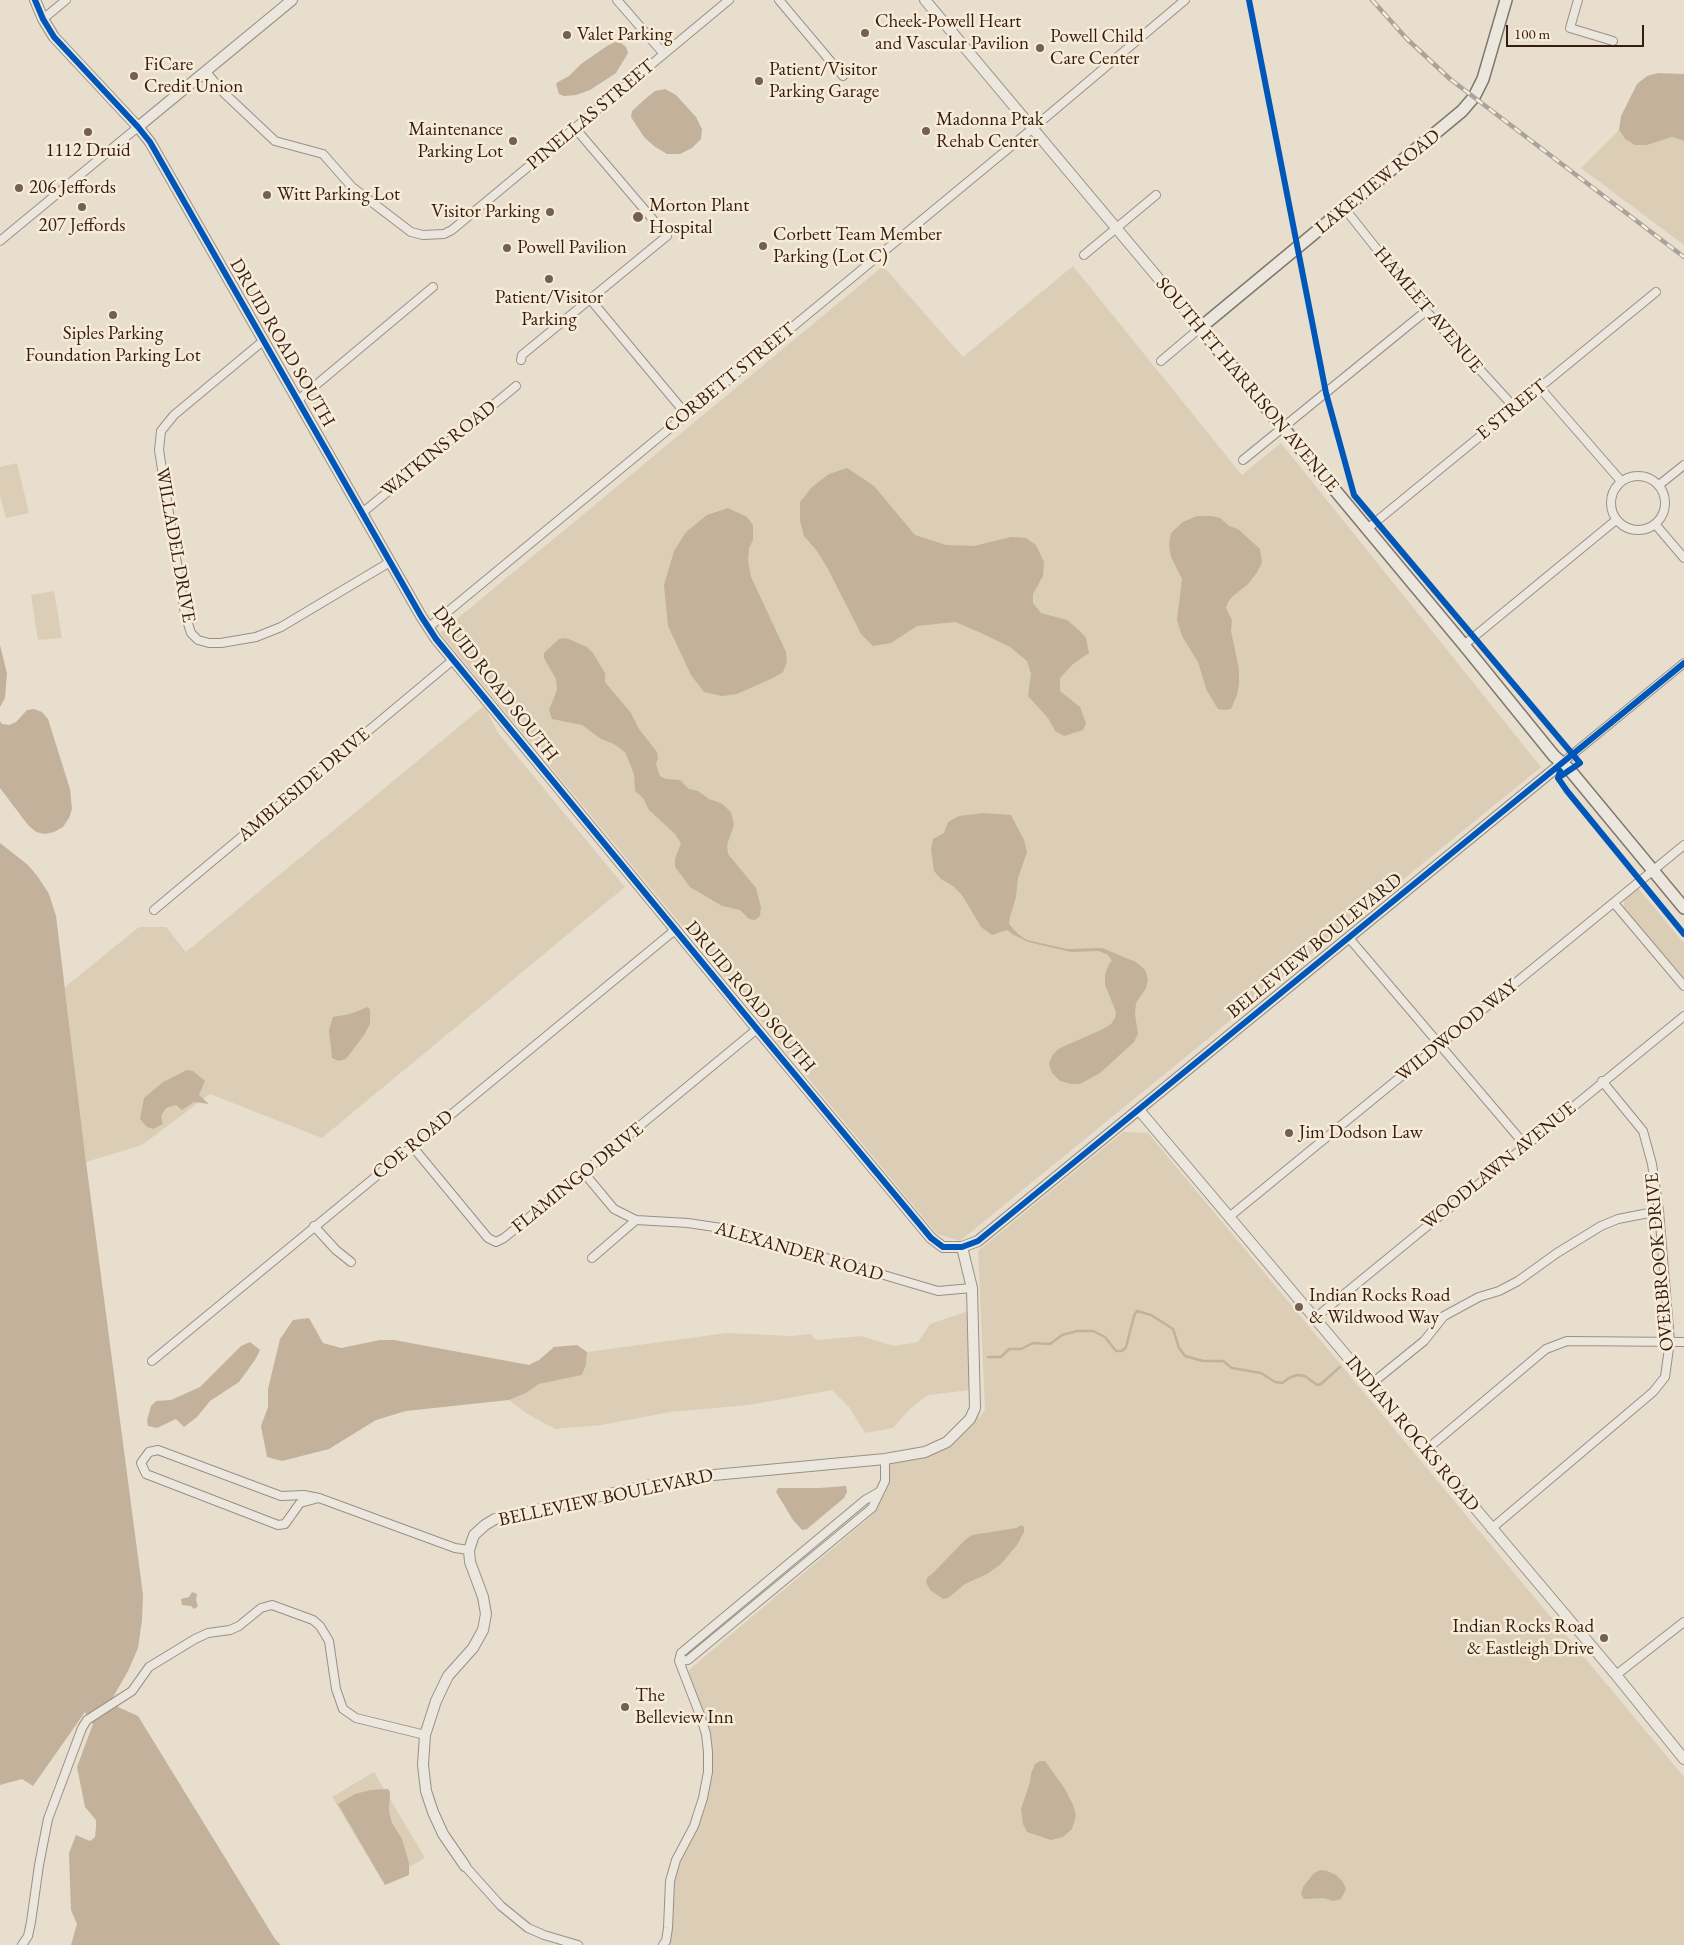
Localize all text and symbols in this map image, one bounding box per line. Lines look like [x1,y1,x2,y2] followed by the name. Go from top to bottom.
[875,11,1029,55] place label: Cheek-Powell Heart and Vascular Pavilion
[1509,15,1646,47] scale bar
[577,24,673,46] place label: Valet Parking
[1514,24,1550,43] text: 100 m
[1050,26,1144,70] place label: Powell Child Care Center
[859,27,871,39] marker: Cheek-Powell Heart and Vascular Pavilion
[561,29,573,41] marker: Valet Parking
[1034,42,1046,54] marker: Powell Child Care Center
[144,54,243,98] place label: FiCare Credit Union
[522,55,660,175] street label: PINELLAS STREET
[769,59,879,103] place label: Patient/Visitor Parking Garage
[128,70,140,82] marker: FiCare Credit Union
[753,75,765,87] marker: Patient/Visitor Parking Garage
[936,109,1044,153] place label: Madonna Ptak Rehab Center
[408,119,503,163] place label: Maintenance Parking Lot
[920,125,932,137] marker: Madonna Ptak Rehab Center
[1311,125,1445,239] street label: LAKEVIEW ROAD
[82,126,94,138] marker: 1112 Druid
[507,135,519,147] marker: Maintenance Parking Lot
[45,140,131,162] place label: 1112 Druid
[29,177,116,199] place label: 206 Jeffords
[13,182,25,194] marker: 206 Jeffords
[277,184,400,206] place label: Witt Parking Lot
[261,189,273,201] marker: Witt Parking Lot
[649,195,749,239] place label: Morton Plant Hospital
[76,201,88,213] marker: 207 Jeffords
[431,201,540,223] place label: Visitor Parking
[544,206,556,218] marker: Visitor Parking
[631,210,645,224] marker: Morton Plant Hospital
[39,215,125,237] place label: 207 Jeffords
[773,224,942,268] place label: Corbett Team Member Parking (Lot C)
[517,237,627,259] place label: Powell Pavilion
[757,240,769,252] marker: Corbett Team Member Parking (Lot C)
[501,242,513,254] marker: Powell Pavilion
[1369,242,1487,378] street label: HAMLET AVENUE
[224,255,340,431] street label: DRUID ROAD SOUTH
[543,273,555,285] marker: Patient/Visitor Parking
[1150,273,1344,497] street label: SOUTH FT HARRISON AVENUE
[495,287,603,331] place label: Patient/Visitor Parking
[107,309,119,321] marker: Siples Parking Foundation Parking Lot
[660,318,800,438] street label: CORBETT STREET
[25,323,201,367] place label: Siples Parking Foundation Parking Lot
[1472,375,1552,445] street label: E STREET
[377,396,501,502] street label: WATKINS ROAD
[150,466,200,624] street label: WILLADEL DRIVE
[427,602,563,766] street label: DRUID ROAD SOUTH
[233,723,375,847] street label: AMBLESIDE DRIVE
[1223,868,1407,1024] street label: BELLEVIEW BOULEVARD
[680,917,820,1077] street label: DRUID ROAD SOUTH
[1391,975,1523,1087] street label: WILDWOOD WAY
[1417,1097,1581,1235] street label: WOODLAWN AVENUE
[368,1105,458,1185] street label: COE ROAD
[508,1118,648,1238] street label: FLAMINGO DRIVE
[1299,1122,1423,1144] place label: Jim Dodson Law
[1283,1127,1295,1139] marker: Jim Dodson Law
[1641,1172,1679,1352] street label: OVERBROOK DRIVE
[712,1217,886,1287] street label: ALEXANDER ROAD
[1309,1285,1450,1329] place label: Indian Rocks Road & Wildwood Way
[1293,1301,1305,1313] marker: Indian Rocks Road & Wildwood Way
[1340,1351,1484,1517] street label: INDIAN ROCKS ROAD
[497,1464,715,1532] street label: BELLEVIEW BOULEVARD
[1453,1616,1594,1660] place label: Indian Rocks Road & Eastleigh Drive
[1598,1632,1610,1644] marker: Indian Rocks Road & Eastleigh Drive
[635,1685,734,1729] place label: The Belleview Inn
[619,1701,631,1713] marker: The Belleview Inn

